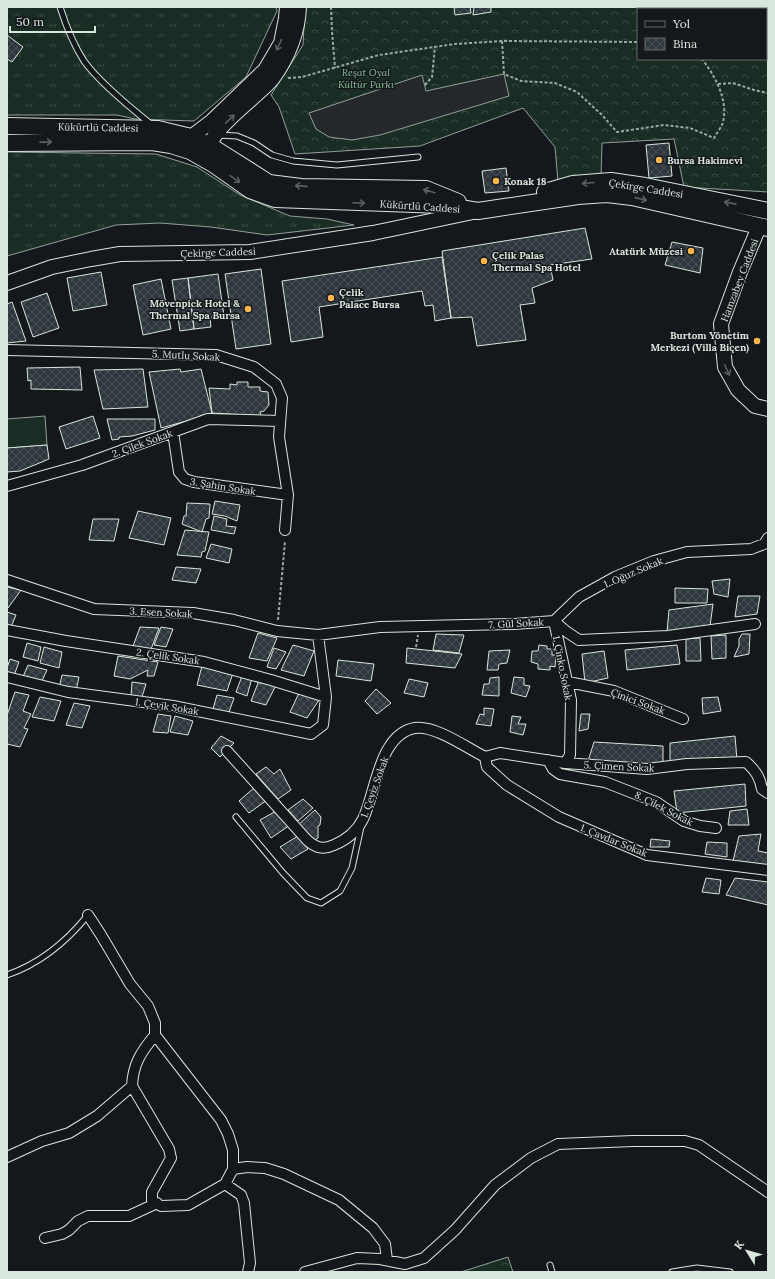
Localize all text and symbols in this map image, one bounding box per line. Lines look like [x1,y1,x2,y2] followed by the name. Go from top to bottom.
[10,8,95,34] scale bar
[637,8,767,60] legend
[16,14,44,29] text: 50 m
[672,16,690,31] text: Yol
[673,36,697,51] text: Bina
[275,38,282,50] one-way arrow
[338,66,395,91] park label: Reşat Oyal Kültür Parkı
[225,115,235,124] one-way arrow
[58,120,139,135] street label: Kükürtlü Caddesi
[39,138,52,146] one-way arrow
[667,154,744,167] place label: Bursa Hakimevi
[654,155,664,165] marker: Bursa Hakimevi
[229,175,240,183] one-way arrow
[504,175,547,188] place label: Konak 18
[491,176,501,186] marker: Konak 18
[608,176,684,201] street label: Çekirge Caddesi
[582,179,595,187] one-way arrow
[295,183,308,190] one-way arrow
[422,187,435,194] one-way arrow
[634,196,647,203] one-way arrow
[379,197,461,216] street label: Kükürtlü Caddesi
[352,199,365,206] one-way arrow
[724,199,737,207] one-way arrow
[718,237,761,324] street label: Hamzabey Caddesi
[180,245,256,260] street label: Çekirge Caddesi
[609,245,684,258] place label: Atatürk Müzesi
[686,246,696,256] marker: Atatürk Müzesi
[492,249,581,274] place label: Çelik Palas Thermal Spa Hotel
[479,256,489,266] marker: Çelik Palas Thermal Spa Hotel
[339,286,400,311] place label: Çelik Palace Bursa
[326,293,336,303] marker: Çelik Palace Bursa
[149,297,241,322] place label: Mövenpick Hotel & Thermal Spa Bursa
[243,304,253,314] marker: Mövenpick Hotel & Thermal Spa Bursa
[651,329,750,354] place label: Burtom Yönetim Merkezi (Villa Biçen)
[752,336,762,346] marker: Burtom Yönetim Merkezi (Villa Biçen)
[152,347,221,364] street label: 5. Mutlu Sokak
[724,364,732,376] one-way arrow
[110,426,175,460] street label: 2. Çilek Sokak
[189,475,257,498] street label: 3. Şahin Sokak
[602,554,665,591] street label: 1. Oğuz Sokak
[129,604,193,621] street label: 3. Esen Sokak
[488,616,545,631] street label: 7. Gül Sokak
[550,635,575,702] street label: 1. Çinko Sokak
[135,646,201,667] street label: 2. Çelik Sokak
[609,686,667,718] street label: Çinici Sokak
[134,695,200,718] street label: 1. Çevik Sokak
[357,754,392,820] street label: 1. Çeyiz Sokak
[583,758,655,775] street label: 5. Çimen Sokak
[632,788,696,829] street label: 8. Çilek Sokak
[578,821,650,860] street label: 1. Çavdar Sokak
[727,1231,767,1271] north arrow
[731,1238,747,1252] text: K

